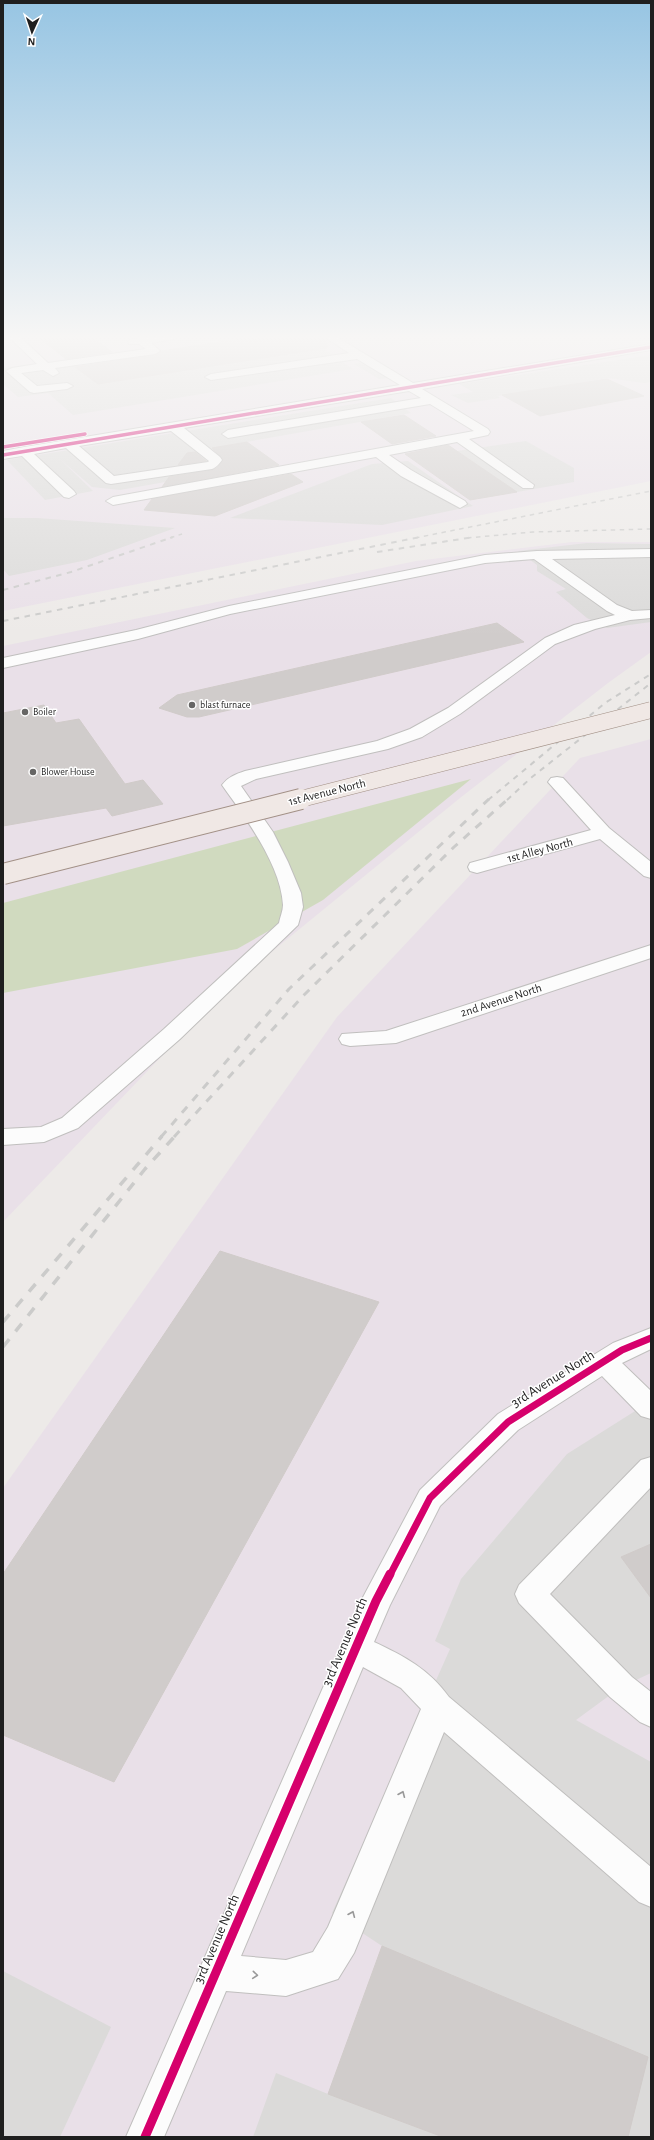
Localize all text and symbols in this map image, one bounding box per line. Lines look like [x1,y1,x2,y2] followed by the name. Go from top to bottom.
[12,12,52,52] north arrow
[27,36,36,47] text: N
[187,700,197,710] marker: blast furnace
[200,700,251,710] place label: blast furnace
[20,707,30,717] marker: Boiler
[33,707,57,717] place label: Boiler
[28,767,38,777] marker: Blower House
[41,767,95,777] place label: Blower House
[287,777,367,807] street label: 1st Avenue North
[506,835,574,866] street label: 1st Alley North
[459,981,543,1019] street label: 2nd Avenue North
[509,1348,597,1410] street label: 3rd Avenue North
[320,1595,370,1689] street label: 3rd Avenue North
[397,1791,405,1798] one-way arrow
[192,1892,242,1986] street label: 3rd Avenue North
[347,1911,355,1919] one-way arrow
[252,1970,258,1979] one-way arrow

